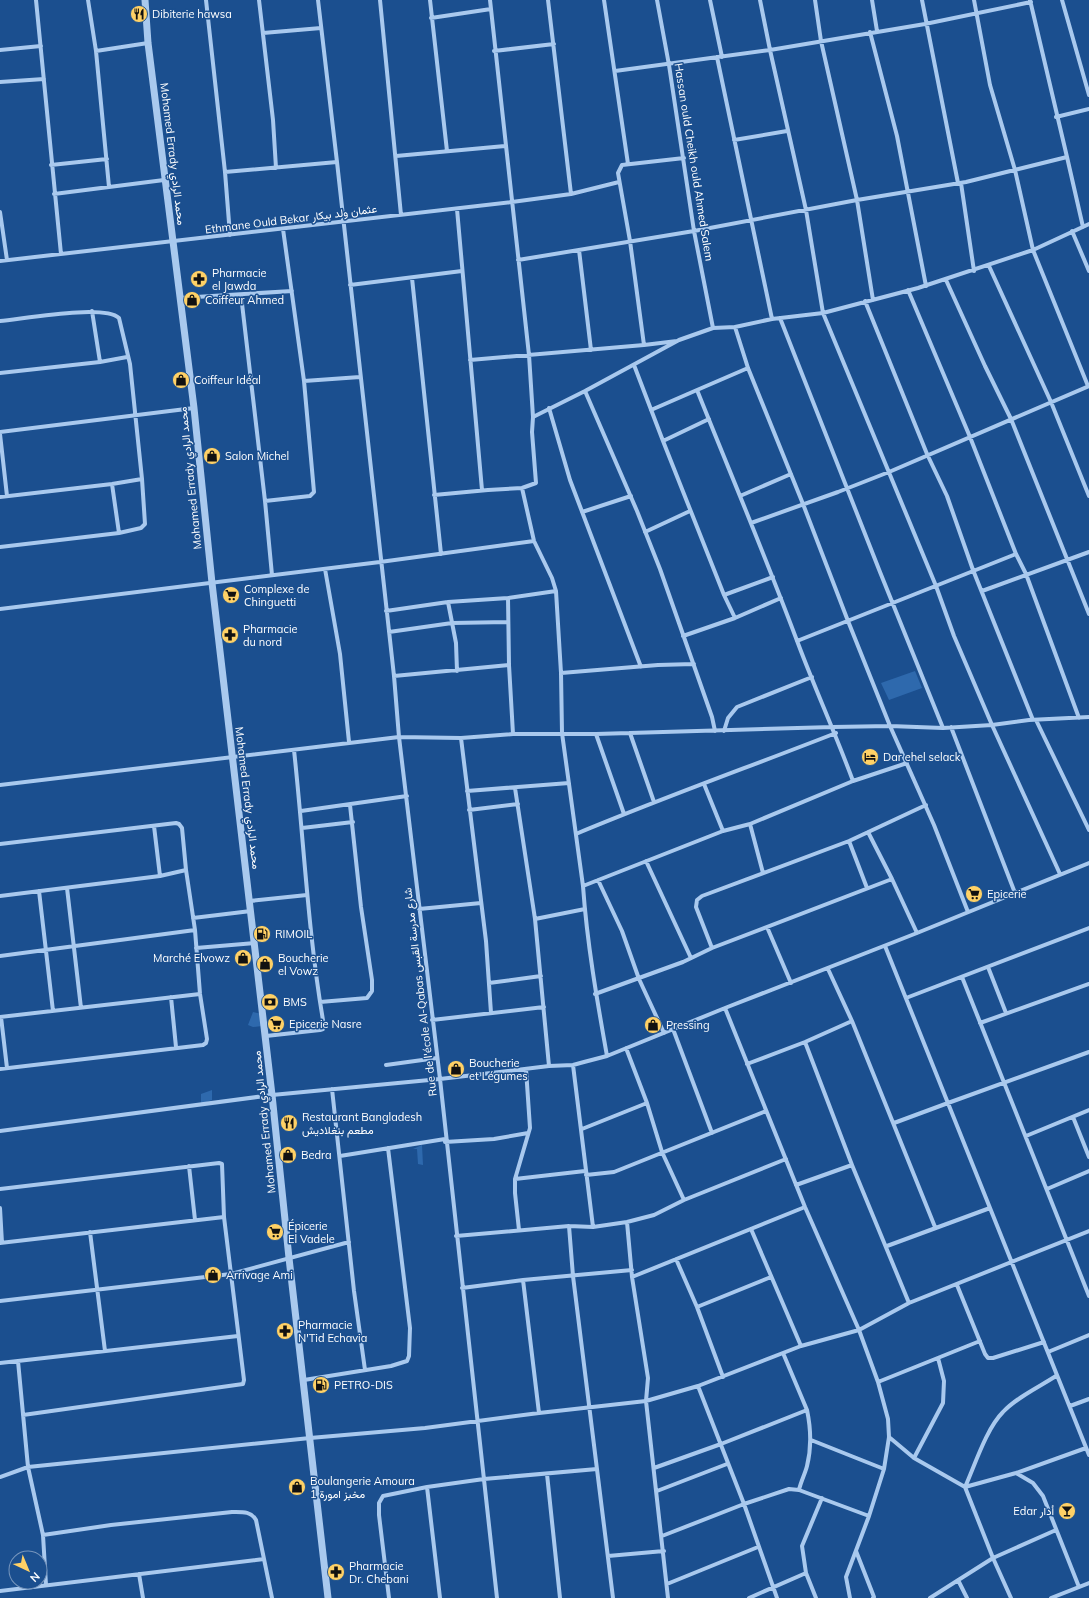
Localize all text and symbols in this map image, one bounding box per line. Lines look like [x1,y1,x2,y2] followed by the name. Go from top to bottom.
[129,4,149,24] restaurant icon: Dibiterie hawsa
[152,7,232,21] place label: Dibiterie hawsa
[671,62,717,262] street label: Hassan ould Cheikh ould Ahmed Salem
[154,82,189,227] street label: Mohamed Errady محمد الرادي
[204,201,378,237] street label: Ethmane Ould Bekar عثمان ولد بيكار
[212,266,267,293] place label: Pharmacie el Jawda
[189,269,209,289] pharmacy icon: Pharmacie el Jawda
[182,290,202,310] shop icon: Coiffeur Ahmed
[205,293,284,307] place label: Coiffeur Ahmed
[171,370,191,390] shop icon: Coiffeur Idéal
[194,373,261,387] place label: Coiffeur Idéal
[176,406,207,550] street label: Mohamed Errady محمد الرادي
[202,446,222,466] shop icon: Salon Michel
[225,449,289,463] place label: Salon Michel
[244,582,309,609] place label: Complexe de Chinguetti
[221,585,241,605] supermarket icon: Complexe de Chinguetti
[243,622,298,649] place label: Pharmacie du nord
[220,625,240,645] pharmacy icon: Pharmacie du nord
[229,726,264,871] street label: Mohamed Errady محمد الرادي
[860,747,880,767] hotel icon: Dar ehel selack
[883,750,961,764] place label: Dar ehel selack
[964,884,984,904] supermarket icon: Epicerie
[400,887,441,1097] street label: Rue de l'école Al-Qabas شارع مدرسة القبس
[987,887,1027,901] place label: Epicerie
[252,924,272,944] fuel station icon: RIMOIL
[275,927,312,941] place label: RIMOIL
[233,948,253,968] shop icon: Marché Elvowz
[153,951,230,965] place label: Marché Elvowz
[278,951,329,978] place label: Boucherie el Vowz
[255,954,275,974] shop icon: Boucherie el Vowz
[260,992,280,1012] bank icon: BMS
[283,995,307,1009] place label: BMS
[266,1014,286,1034] supermarket icon: Epicerie Nasre
[643,1015,663,1035] shop icon: Pressing
[289,1017,362,1031] place label: Epicerie Nasre
[666,1018,710,1032] place label: Pressing
[250,1050,281,1194] street label: Mohamed Errady محمد الرادي
[469,1056,528,1083] place label: Boucherie et Légumes
[446,1059,466,1079] shop icon: Boucherie et Légumes
[302,1110,422,1138] place label: Restaurant Bangladesh مطعم بنغلاديش
[279,1113,299,1133] restaurant icon: Restaurant Bangladesh مطعم بنغلاديش
[278,1145,298,1165] shop icon: Bedra
[301,1148,332,1162] place label: Bedra
[288,1219,335,1246] place label: Épicerie El Vadele
[265,1222,285,1242] supermarket icon: Épicerie El Vadele
[203,1265,223,1285] shop icon: Arrivage Ami
[226,1268,293,1282] place label: Arrivage Ami
[298,1318,367,1345] place label: Pharmacie N'Tid Echavia
[275,1321,295,1341] pharmacy icon: Pharmacie N'Tid Echavia
[311,1375,331,1395] fuel station icon: PETRO-DIS
[334,1378,393,1392] place label: PETRO-DIS
[310,1474,415,1501] place label: Boulangerie Amoura 1 مخبز امورة
[287,1477,307,1497] shop icon: Boulangerie Amoura 1 مخبز امورة
[1057,1501,1077,1521] bar icon: Edar أدار
[1013,1504,1054,1518] place label: Edar أدار
[8,1550,48,1590] north arrow
[349,1559,409,1586] place label: Pharmacie Dr. Chebani
[326,1562,346,1582] pharmacy icon: Pharmacie Dr. Chebani
[27,1569,43,1585] text: N

